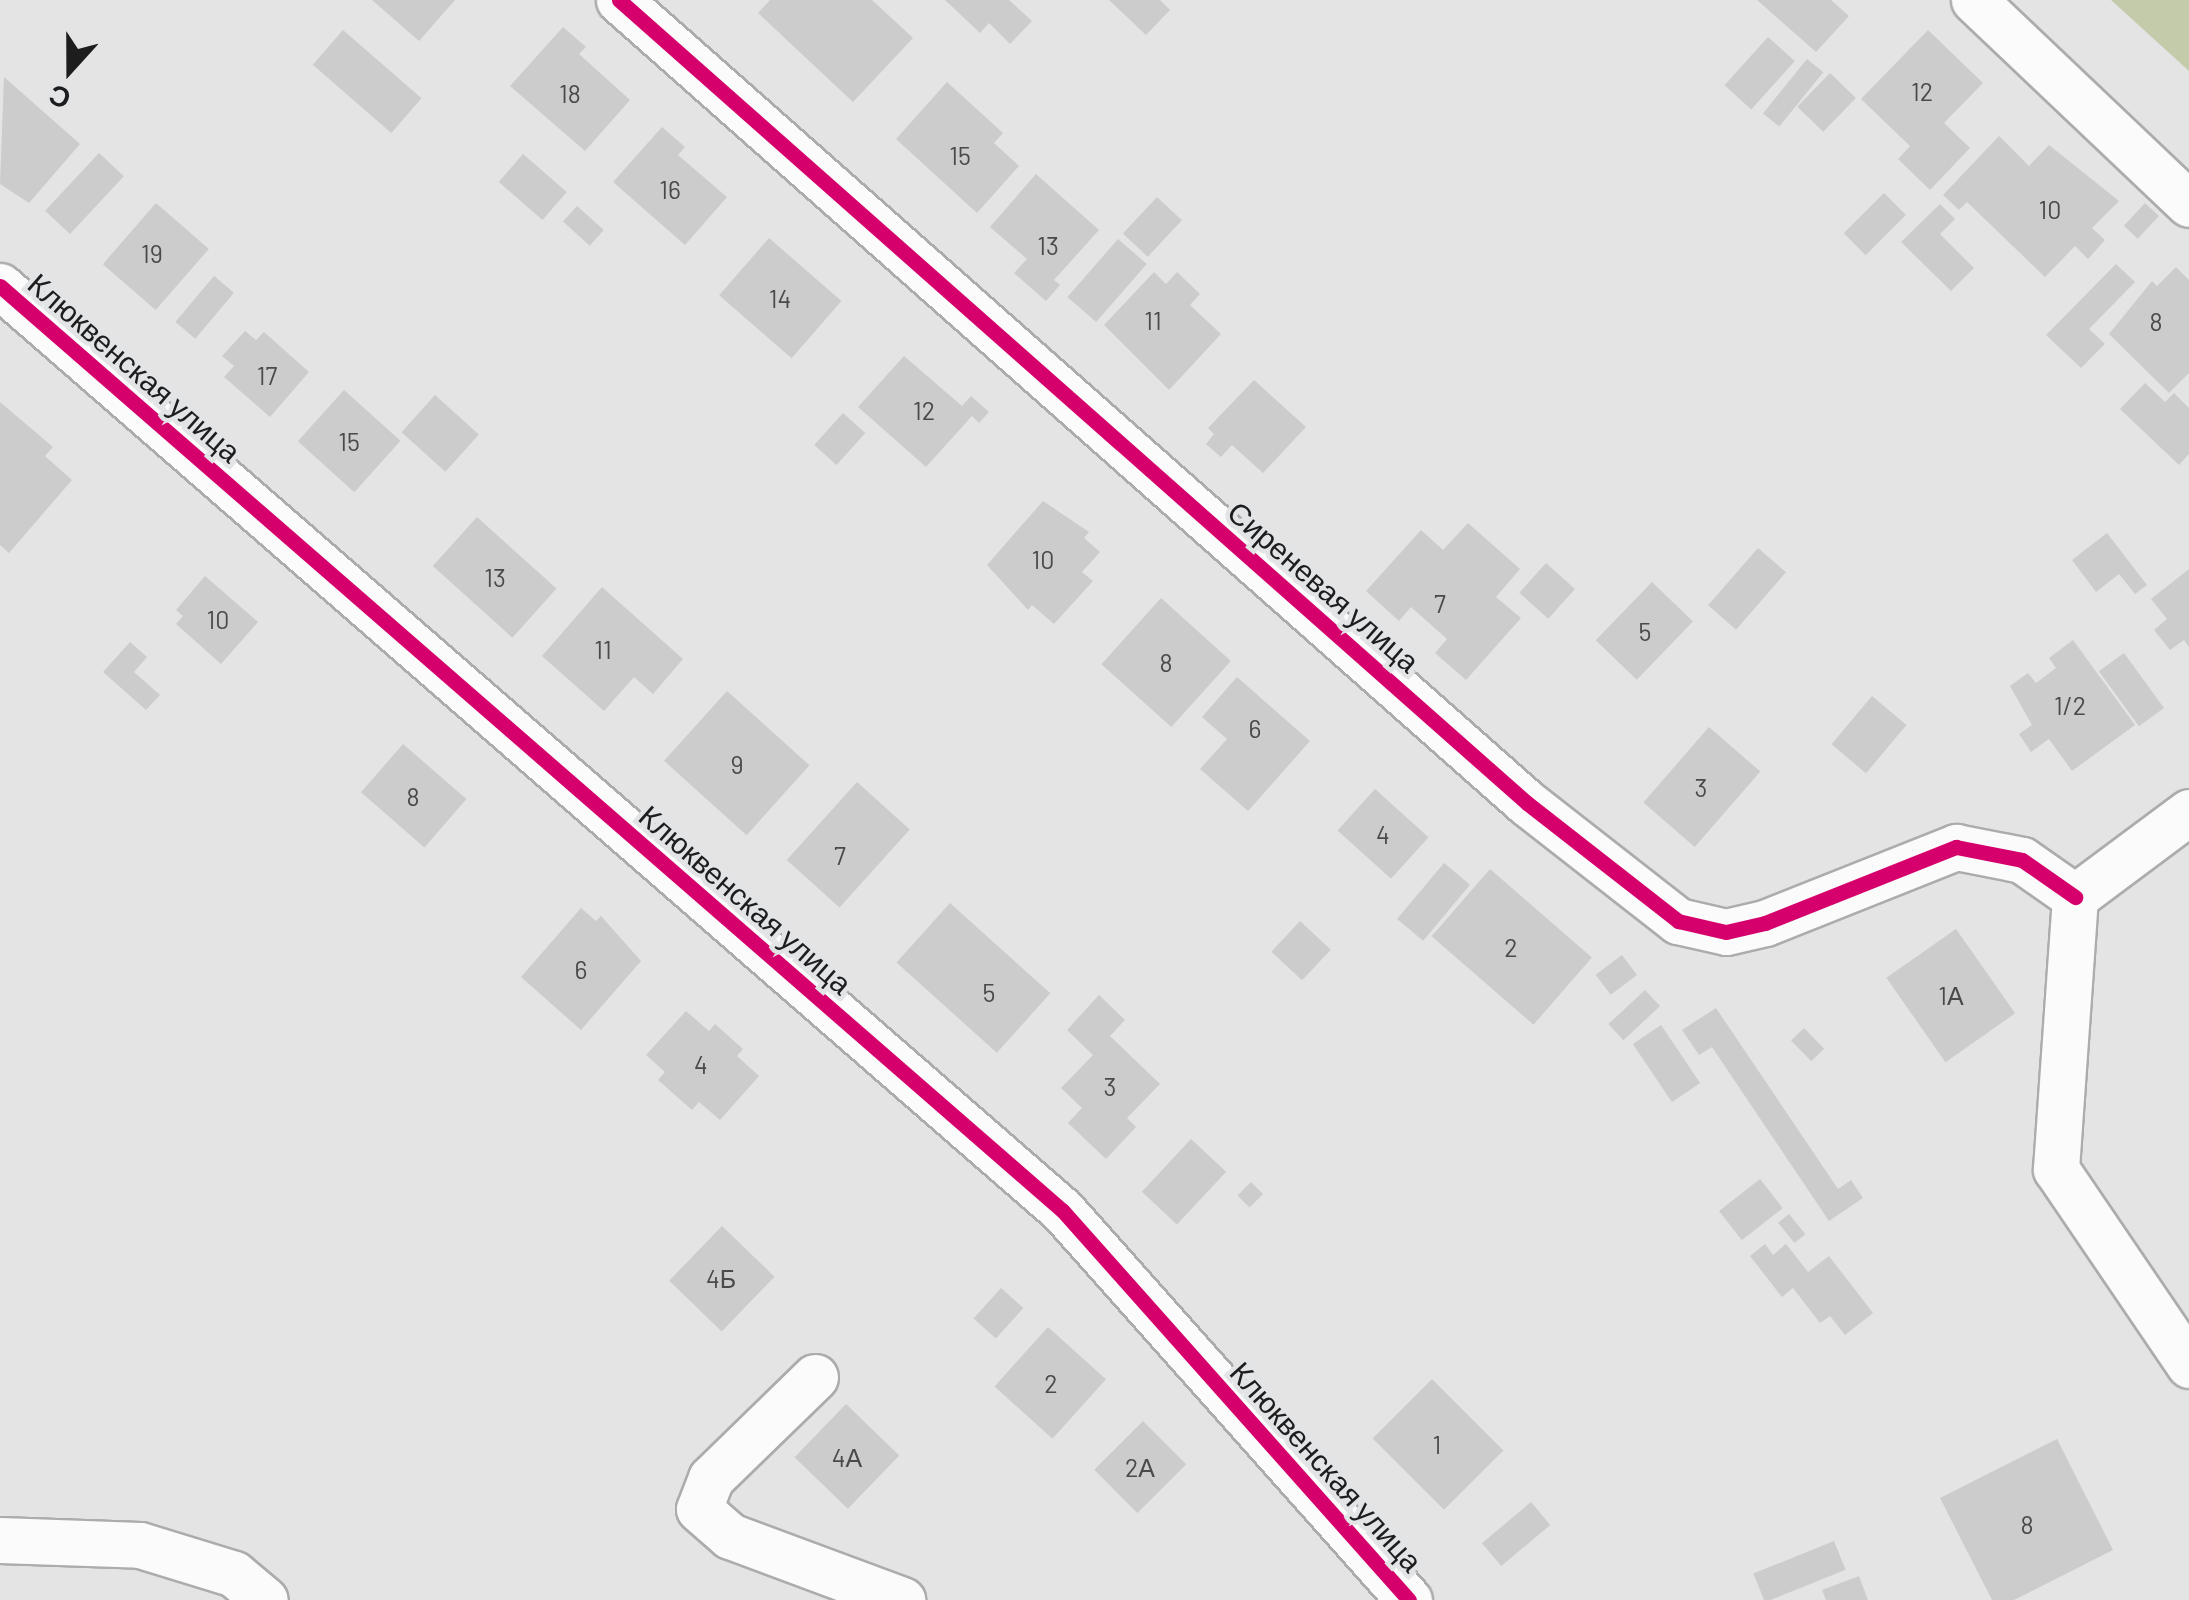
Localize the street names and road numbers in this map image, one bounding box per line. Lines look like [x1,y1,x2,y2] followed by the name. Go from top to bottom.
[21,265,249,469] street label: Клюквенская улица
[1221,493,1427,679] street label: Сиреневая улица
[632,797,860,1001] street label: Клюквенская улица
[1223,1354,1431,1578] street label: Клюквенская улица

